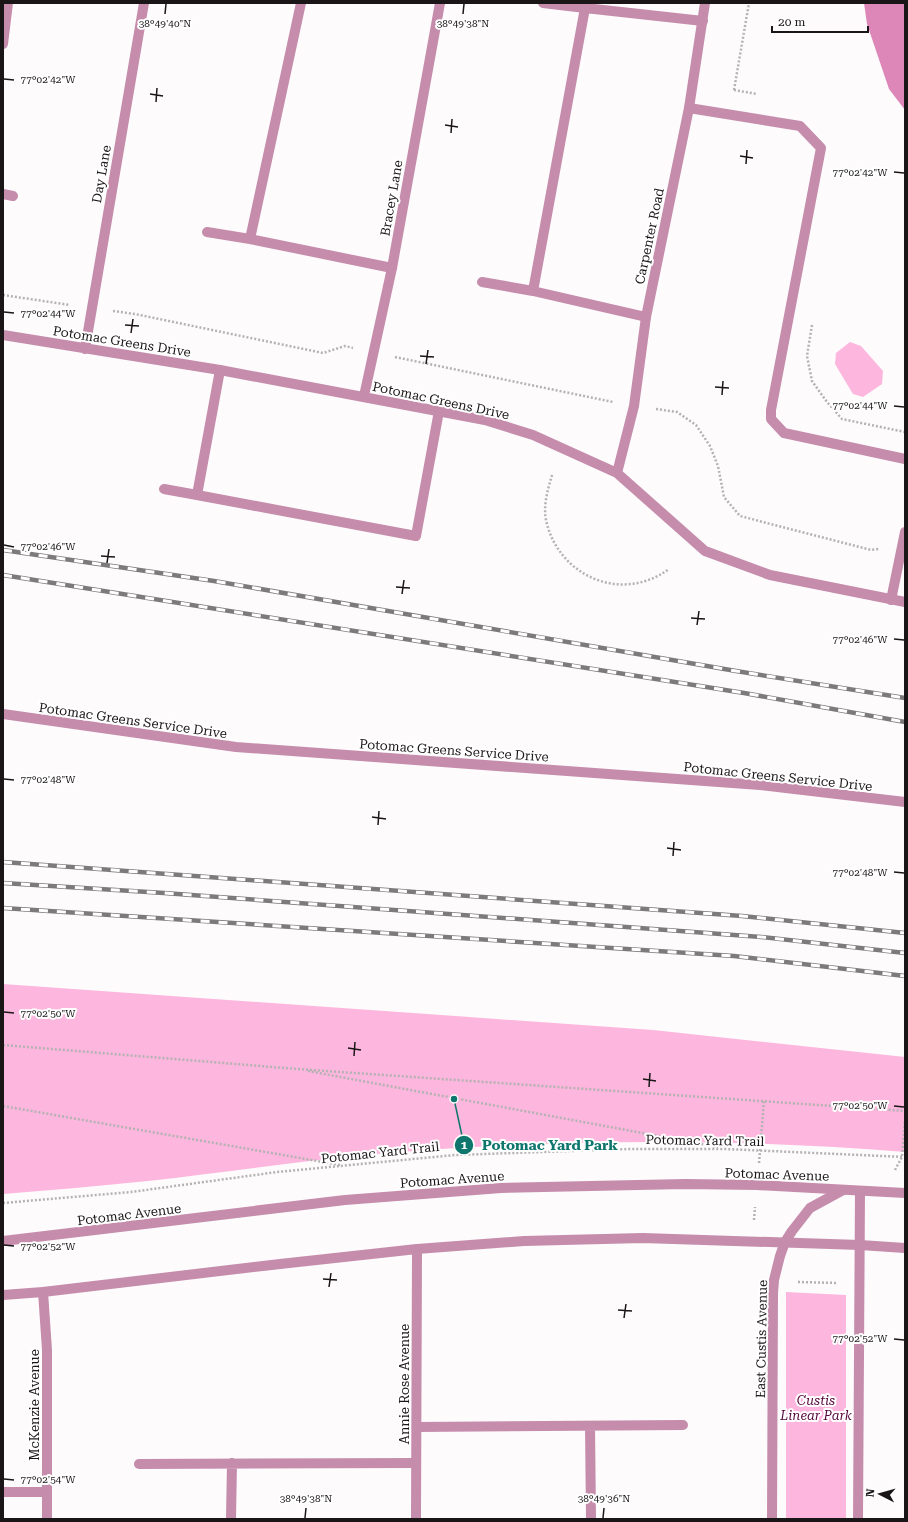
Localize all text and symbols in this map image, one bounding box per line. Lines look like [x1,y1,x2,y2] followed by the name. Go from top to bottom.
[772,8,868,34] scale bar
[778,15,805,29] text: 20 m
[139,18,191,29] text: 38°49'40"N
[437,18,489,29] text: 38°49'38"N
[21,74,76,85] text: 77°02'42"W
[89,144,114,204] street label: Day Lane
[377,159,406,237] street label: Bracey Lane
[833,167,888,178] text: 77°02'42"W
[632,186,667,286] street label: Carpenter Road
[21,308,76,319] text: 77°02'44"W
[52,323,192,360] street label: Potomac Greens Drive
[371,379,511,422] street label: Potomac Greens Drive
[833,400,888,411] text: 77°02'44"W
[21,541,76,552] text: 77°02'46"W
[833,634,888,645] text: 77°02'46"W
[38,700,228,741] street label: Potomac Greens Service Drive
[359,736,549,765] street label: Potomac Greens Service Drive
[683,759,873,794] street label: Potomac Greens Service Drive
[21,774,76,785] text: 77°02'48"W
[833,867,888,878] text: 77°02'48"W
[21,1008,76,1019] text: 77°02'50"W
[833,1100,888,1111] text: 77°02'50"W
[454,1132,626,1158] callout: Potomac Yard Park
[645,1132,765,1149] street label: Potomac Yard Trail
[482,1137,618,1153] text: Potomac Yard Park
[461,1138,468,1152] text: 1
[320,1139,440,1166] street label: Potomac Yard Trail
[724,1165,830,1184] street label: Potomac Avenue
[399,1168,505,1191] street label: Potomac Avenue
[76,1201,182,1228] street label: Potomac Avenue
[21,1241,76,1252] text: 77°02'52"W
[753,1280,770,1398] street label: East Custis Avenue
[397,1324,412,1444] street label: Annie Rose Avenue
[833,1333,888,1344] text: 77°02'52"W
[27,1349,42,1461] street label: McKenzie Avenue
[779,1393,853,1423] park label: Custis Linear Park
[21,1474,76,1485] text: 77°02'54"W
[860,1474,900,1514] north arrow
[864,1488,878,1498] text: N
[280,1493,332,1504] text: 38°49'38"N
[578,1493,630,1504] text: 38°49'36"N

